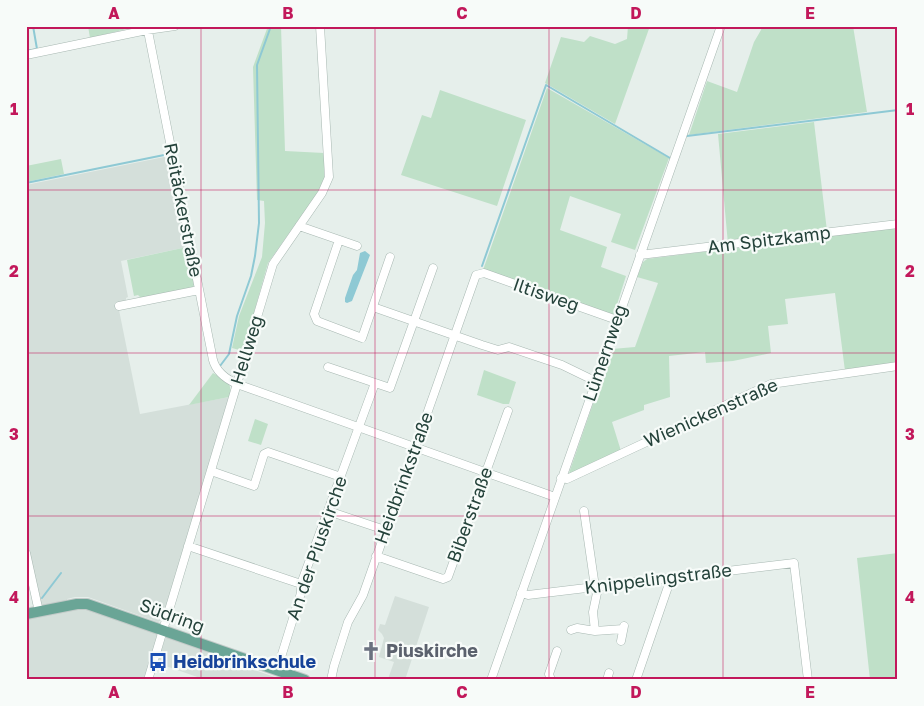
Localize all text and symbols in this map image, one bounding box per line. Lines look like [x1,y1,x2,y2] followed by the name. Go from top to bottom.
[108,3,120,23] text: A
[282,3,294,23] text: B
[456,3,468,23] text: C
[630,3,642,23] text: D
[805,3,815,23] text: E
[10,99,18,119] text: 1
[906,99,914,119] text: 1
[160,141,208,279] street label: Reitäckerstraße
[706,221,832,257] street label: Am Spitzkamp
[9,261,19,281] text: 2
[905,261,915,281] text: 2
[510,272,582,316] street label: Iltisweg
[577,301,631,404] street label: Lümernweg
[225,312,267,387] street label: Hellweg
[640,373,781,451] street label: Wienickenstraße
[369,409,437,547] street label: Heidbrinkstraße
[9,424,19,444] text: 3
[905,424,915,444] text: 3
[442,464,497,565] street label: Biberstraße
[281,473,351,623] street label: An der Piuskirche
[583,558,733,598] street label: Knippelingstraße
[9,587,19,607] text: 4
[905,587,915,607] text: 4
[137,593,208,637] street label: Südring
[386,639,478,661] place label: Piuskirche
[360,640,382,662] church icon: Piuskirche
[173,650,317,672] place label: Heidbrinkschule
[147,651,169,673] bus stop icon: Heidbrinkschule
[108,682,120,702] text: A
[282,682,294,702] text: B
[456,682,468,702] text: C
[630,682,642,702] text: D
[805,682,815,702] text: E

